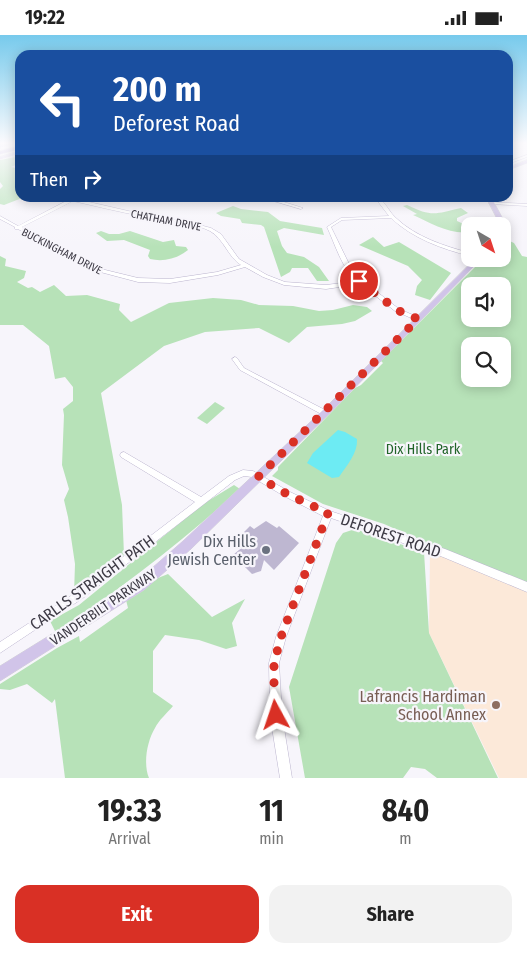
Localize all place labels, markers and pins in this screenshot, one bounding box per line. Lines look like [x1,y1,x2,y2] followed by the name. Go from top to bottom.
[338,260,380,302] pin
[168,532,256,569] place label: Dix Hills Jewish Center
[260,544,272,556] marker: Dix Hills Jewish Center
[360,687,486,724] place label: Lafrancis Hardiman School Annex
[490,699,502,711] marker: Lafrancis Hardiman School Annex

